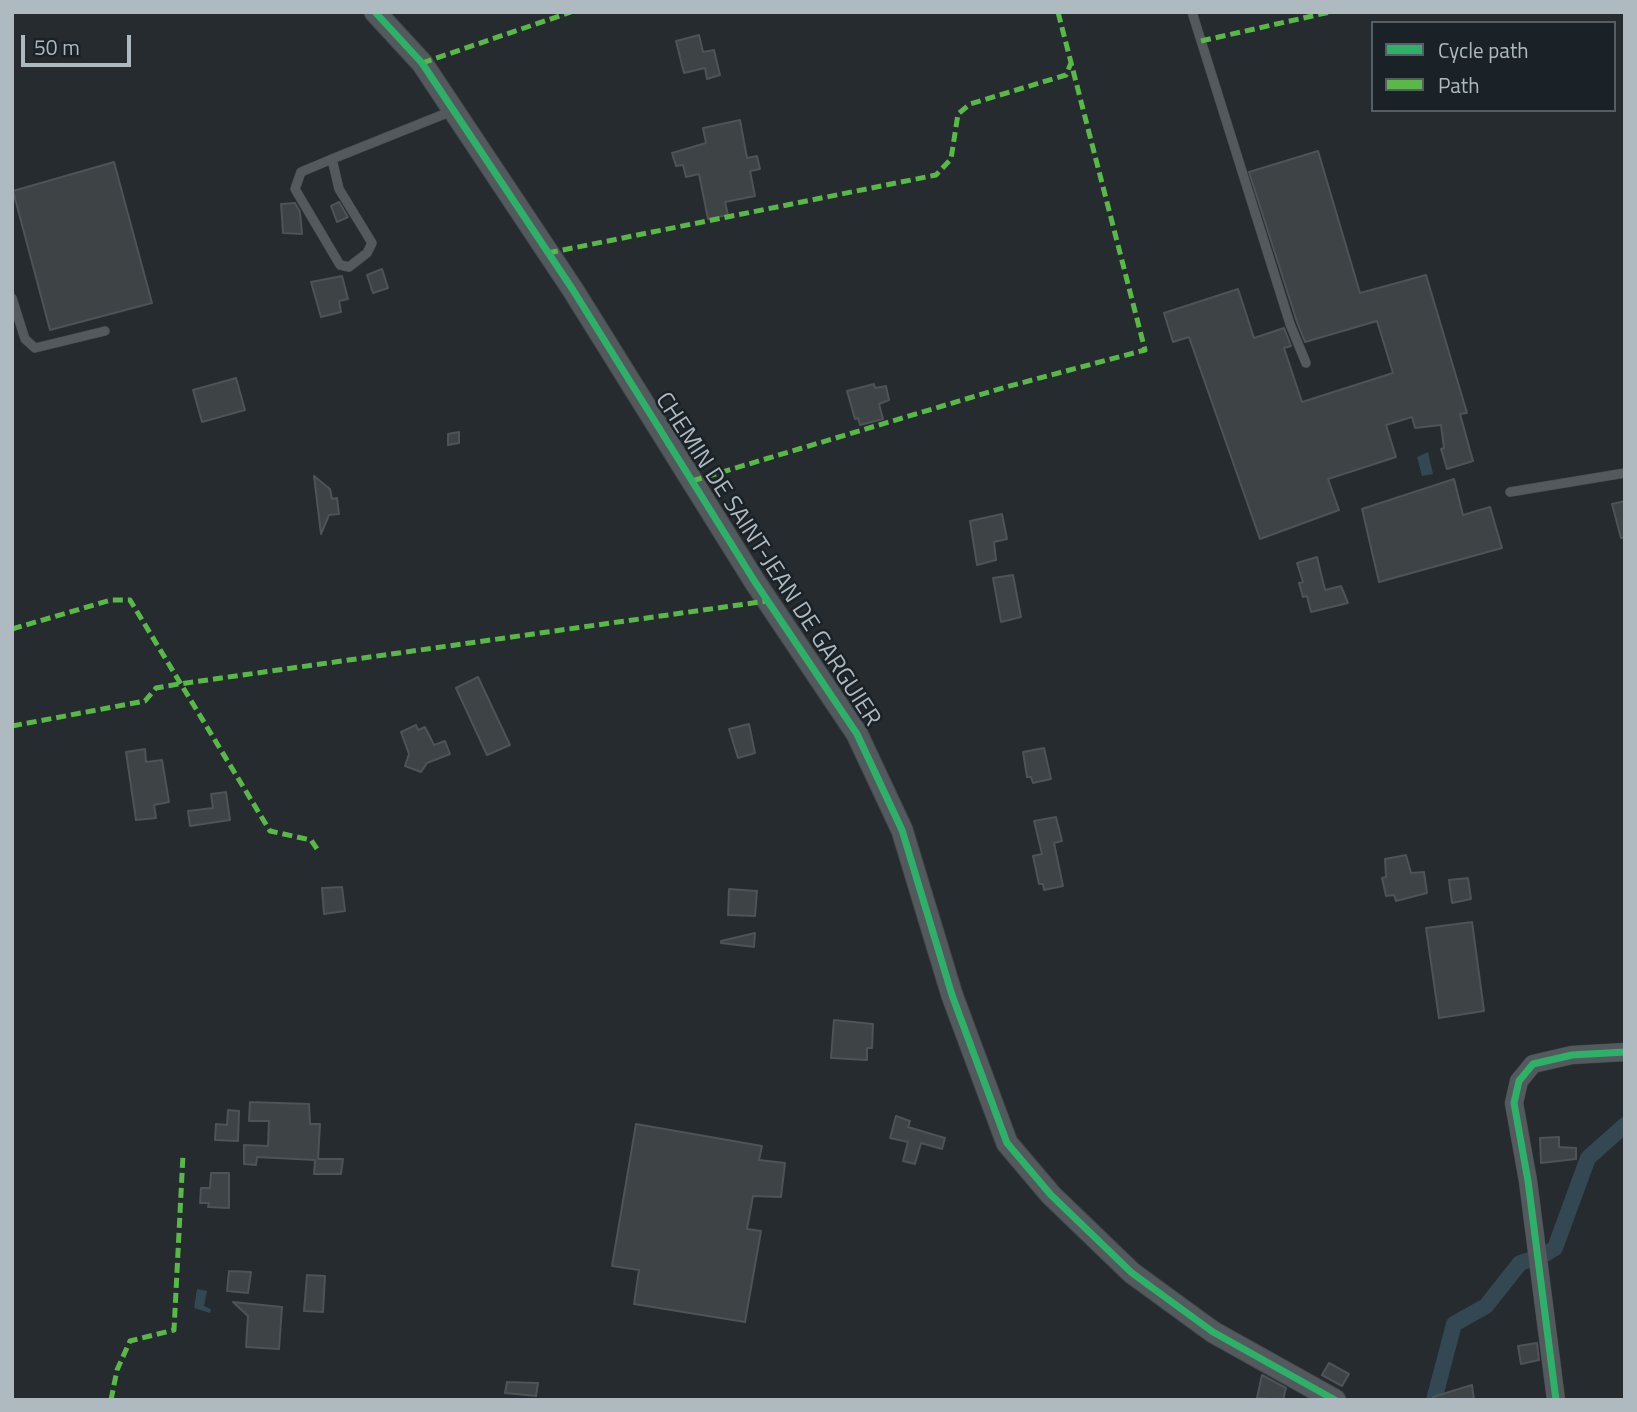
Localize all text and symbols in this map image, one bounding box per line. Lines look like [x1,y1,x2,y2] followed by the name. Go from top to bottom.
[24,21,135,65] scale bar
[1371,21,1616,112] legend
[34,31,80,63] text: 50 m
[1438,34,1529,66] text: Cycle path
[1438,69,1480,101] text: Path
[648,388,886,732] street label: CHEMIN DE SAINT-JEAN DE GARGUIER

